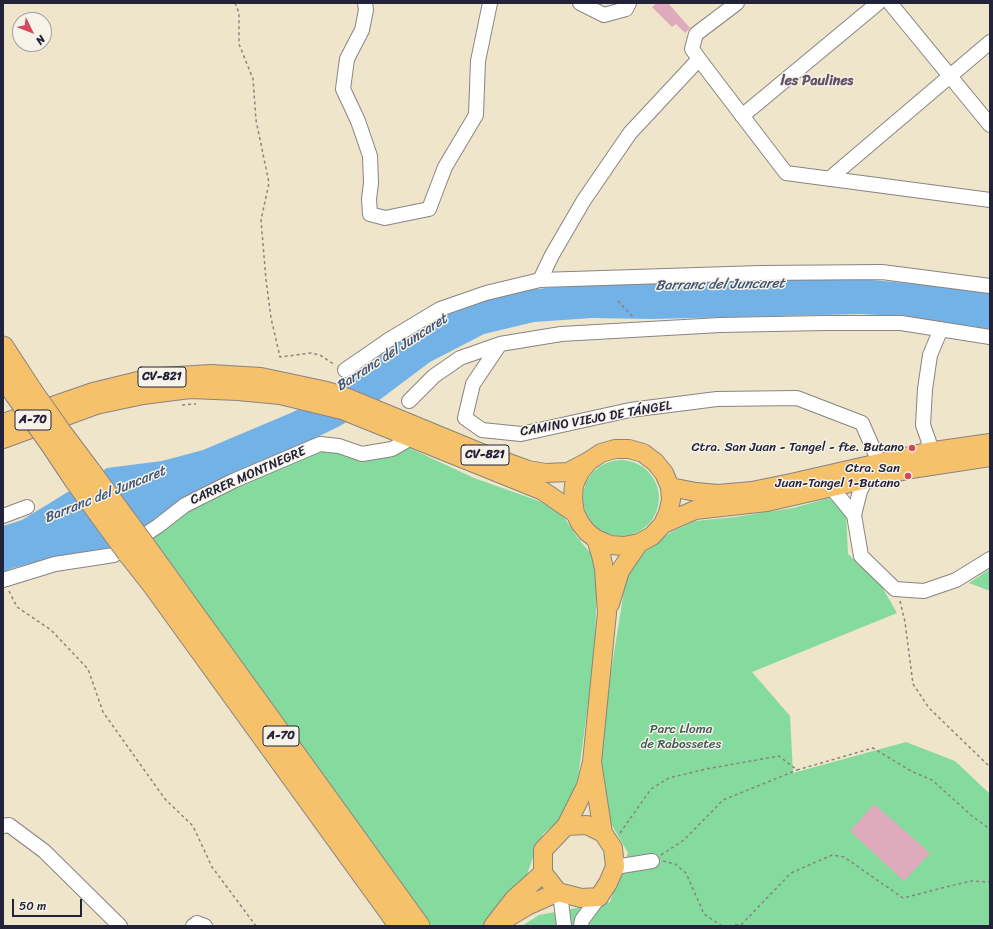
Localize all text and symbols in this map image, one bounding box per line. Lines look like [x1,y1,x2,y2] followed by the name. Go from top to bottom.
[12,12,52,52] north arrow
[31,31,50,49] text: N
[781,73,853,89] district label: les Paulines
[655,275,785,295] water label: Barranc del Juncaret
[333,311,451,395] water label: Barranc del Juncaret
[138,367,186,387] road number: CV-821
[519,398,673,440] street label: CAMINO VIEJO DE TÁNGEL
[15,410,51,430] road number: A-70
[691,440,904,456] place label: Ctra. San Juan - Tangel - fte. Butano
[907,443,917,453] marker: Ctra. San Juan - Tangel - fte. Butano
[188,444,308,508] street label: CARRER MONTNEGRE
[461,445,509,465] road number: CV-821
[775,461,900,492] place label: Ctra. San Juan-Tangel 1-Butano
[42,463,168,527] water label: Barranc del Juncaret
[903,471,913,481] marker: Ctra. San Juan-Tangel 1-Butano
[641,722,721,753] park label: Parc Lloma de Rabossetes
[263,726,299,746] road number: A-70
[14,891,84,917] scale bar
[19,895,46,917] text: 50 m

